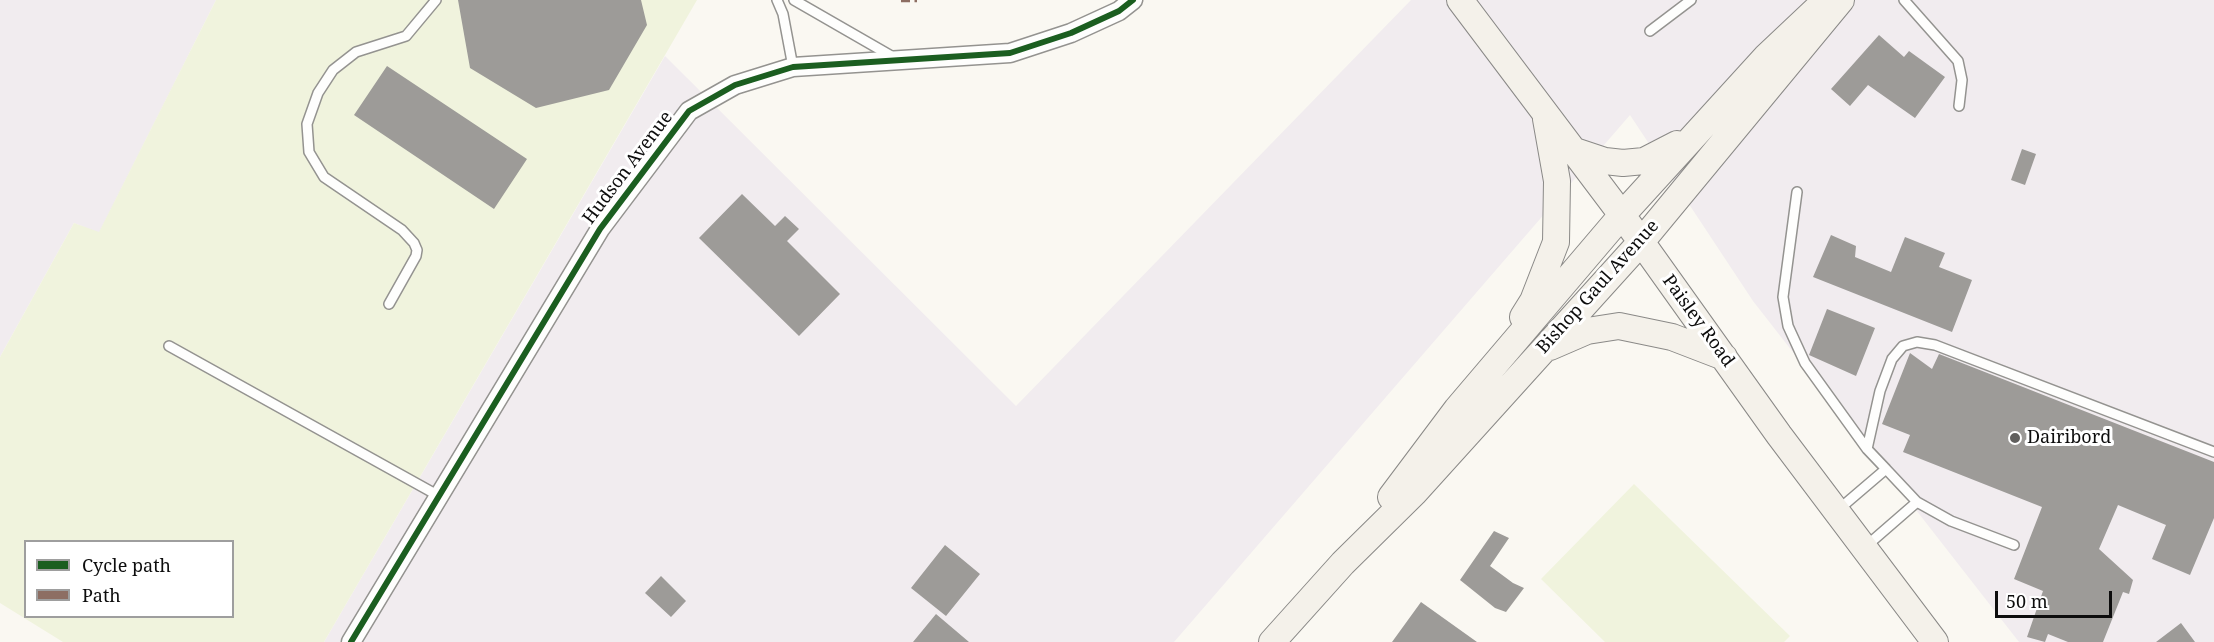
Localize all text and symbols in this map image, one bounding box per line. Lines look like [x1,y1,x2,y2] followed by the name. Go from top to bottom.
[578,107,678,229] street label: Hudson Avenue
[1532,216,1664,358] street label: Bishop Gaul Avenue
[1657,271,1739,371] street label: Paisley Road
[2027,427,2111,449] place label: Dairibord
[2008,431,2022,445] marker: Dairibord
[24,540,234,618] legend
[82,553,171,577] text: Cycle path
[1998,579,2115,617] scale bar
[82,583,121,607] text: Path
[2006,589,2048,613] text: 50 m

